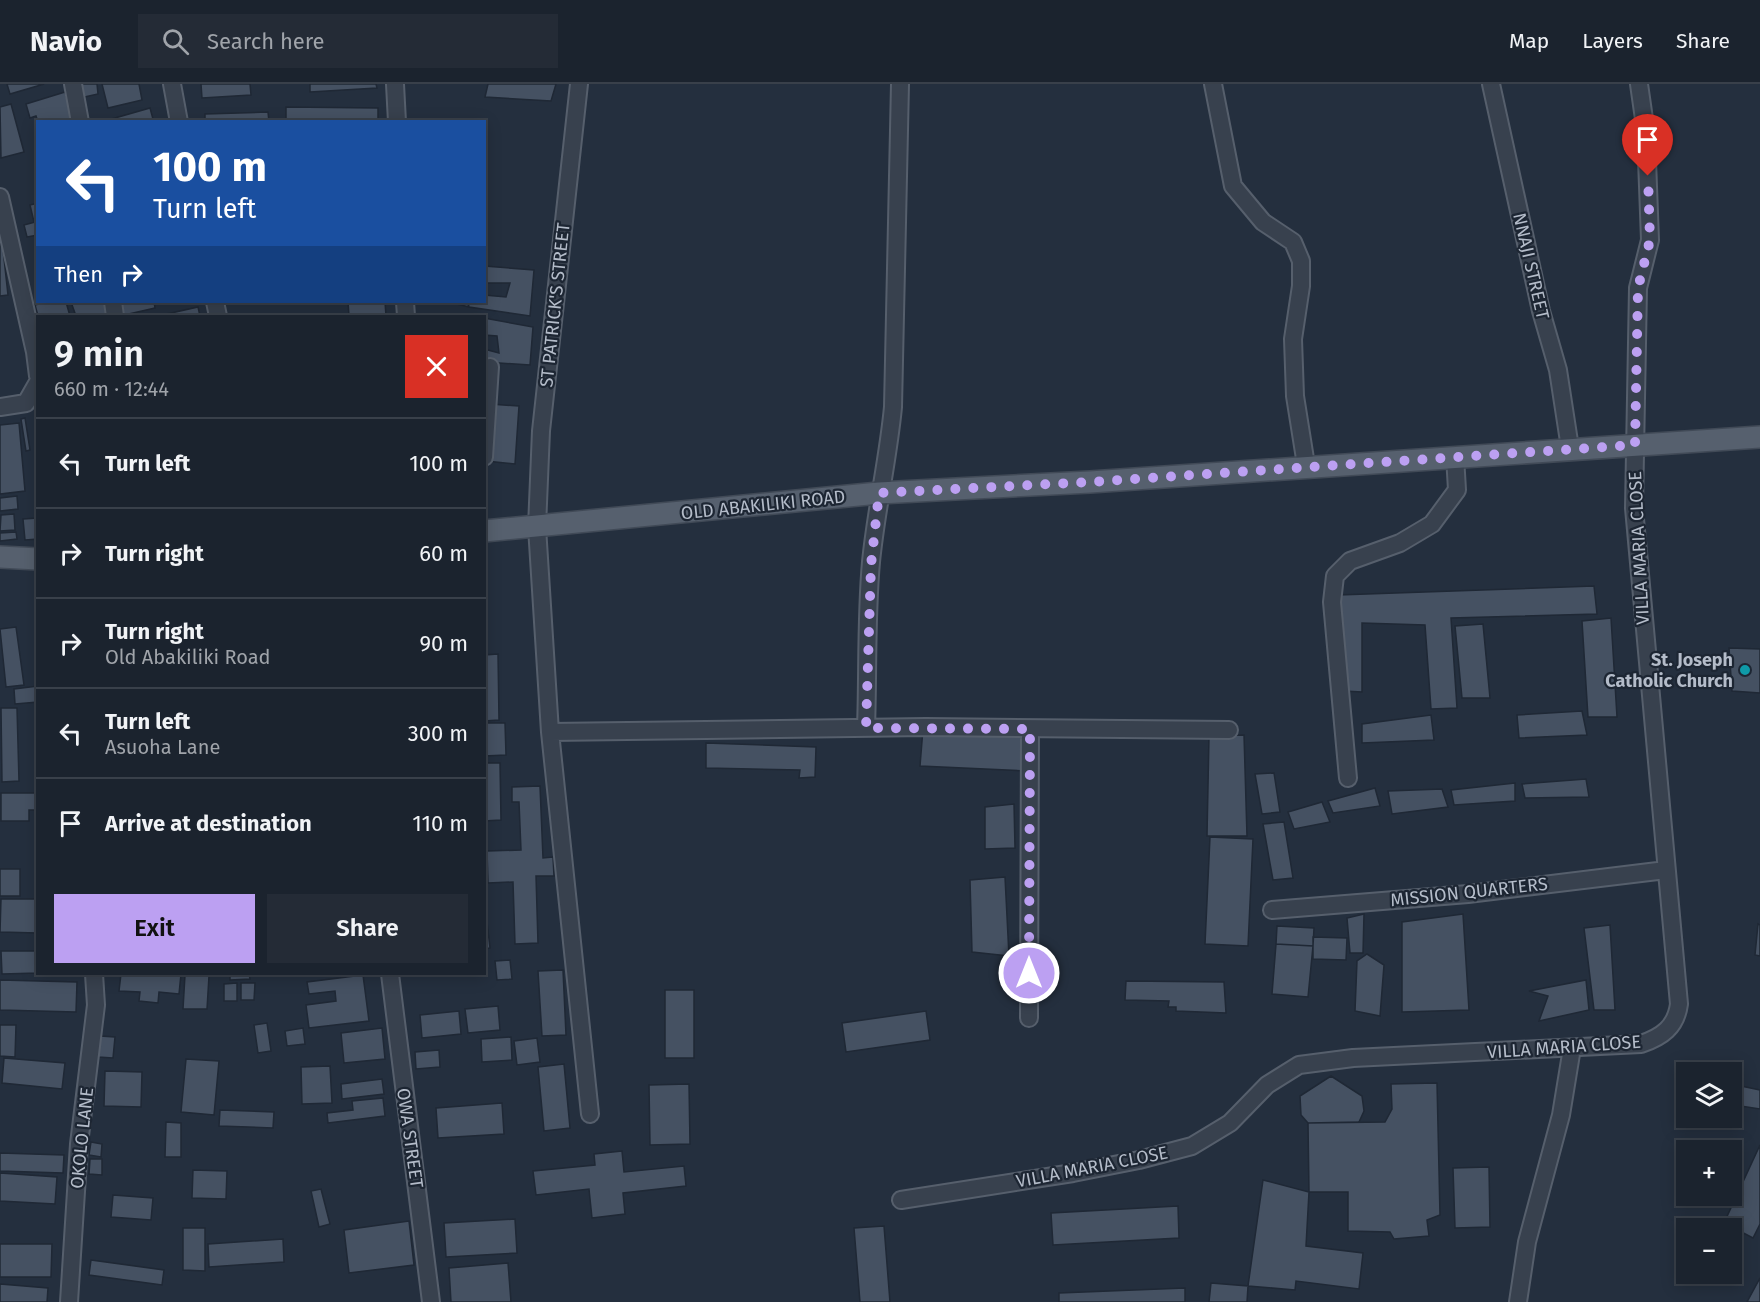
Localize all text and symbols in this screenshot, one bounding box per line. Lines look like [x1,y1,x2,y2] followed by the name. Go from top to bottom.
[138,14,558,68] search box
[30,25,102,58] text: Navio
[159,25,192,58] icon: search
[207,28,325,55] text: Search here
[1509,28,1549,54] text: Map
[1582,28,1643,54] text: Layers
[1676,28,1730,54] text: Share
[1622,114,1673,176] pin
[1631,123,1664,156] icon: arrive
[153,142,267,192] text: 100 m
[54,144,132,222] icon: left
[153,193,256,225] text: Turn left
[1508,211,1554,322] street label: NNAJI STREET
[535,221,575,388] street label: ST PATRICK'S STREET
[115,258,148,291] icon: right
[54,261,103,288] text: Then
[54,332,144,376] text: 9 min
[405,335,468,398] button: close
[54,377,169,401] text: 660 m · 12:44
[54,447,87,480] icon: left
[105,450,190,477] text: Turn left
[409,450,468,477] text: 100 m
[1624,470,1654,626] street label: VILLA MARIA CLOSE
[680,485,846,525] street label: OLD ABAKILIKI ROAD
[54,537,87,570] icon: right
[105,540,204,567] text: Turn right
[419,540,468,567] text: 60 m
[105,618,204,645] text: Turn right
[54,627,87,660] icon: right
[419,630,468,657] text: 90 m
[105,645,271,669] text: Old Abakiliki Road
[1605,649,1733,692] place label: St. Joseph Catholic Church
[1738,663,1752,677] marker: St. Joseph Catholic Church
[105,708,190,735] text: Turn left
[54,717,87,750] icon: left
[408,720,468,747] text: 300 m
[105,735,220,759] text: Asuoha Lane
[54,807,87,840] icon: arrive
[105,810,312,837] text: Arrive at destination
[412,810,468,837] text: 110 m
[1389,873,1549,911] street label: MISSION QUARTERS
[54,894,255,963] button: Exit
[267,894,468,963] button: Share
[997,941,1061,1005] position arrow
[1486,1031,1642,1063] street label: VILLA MARIA CLOSE
[1676,1062,1742,1284] map controls
[1676,1062,1742,1128] button: layers
[66,1086,98,1190] street label: OKOLO LANE
[392,1087,428,1190] street label: OWA STREET
[1676,1140,1742,1206] button: +
[1014,1142,1170,1192] street label: VILLA MARIA CLOSE
[1676,1218,1742,1284] button: −

